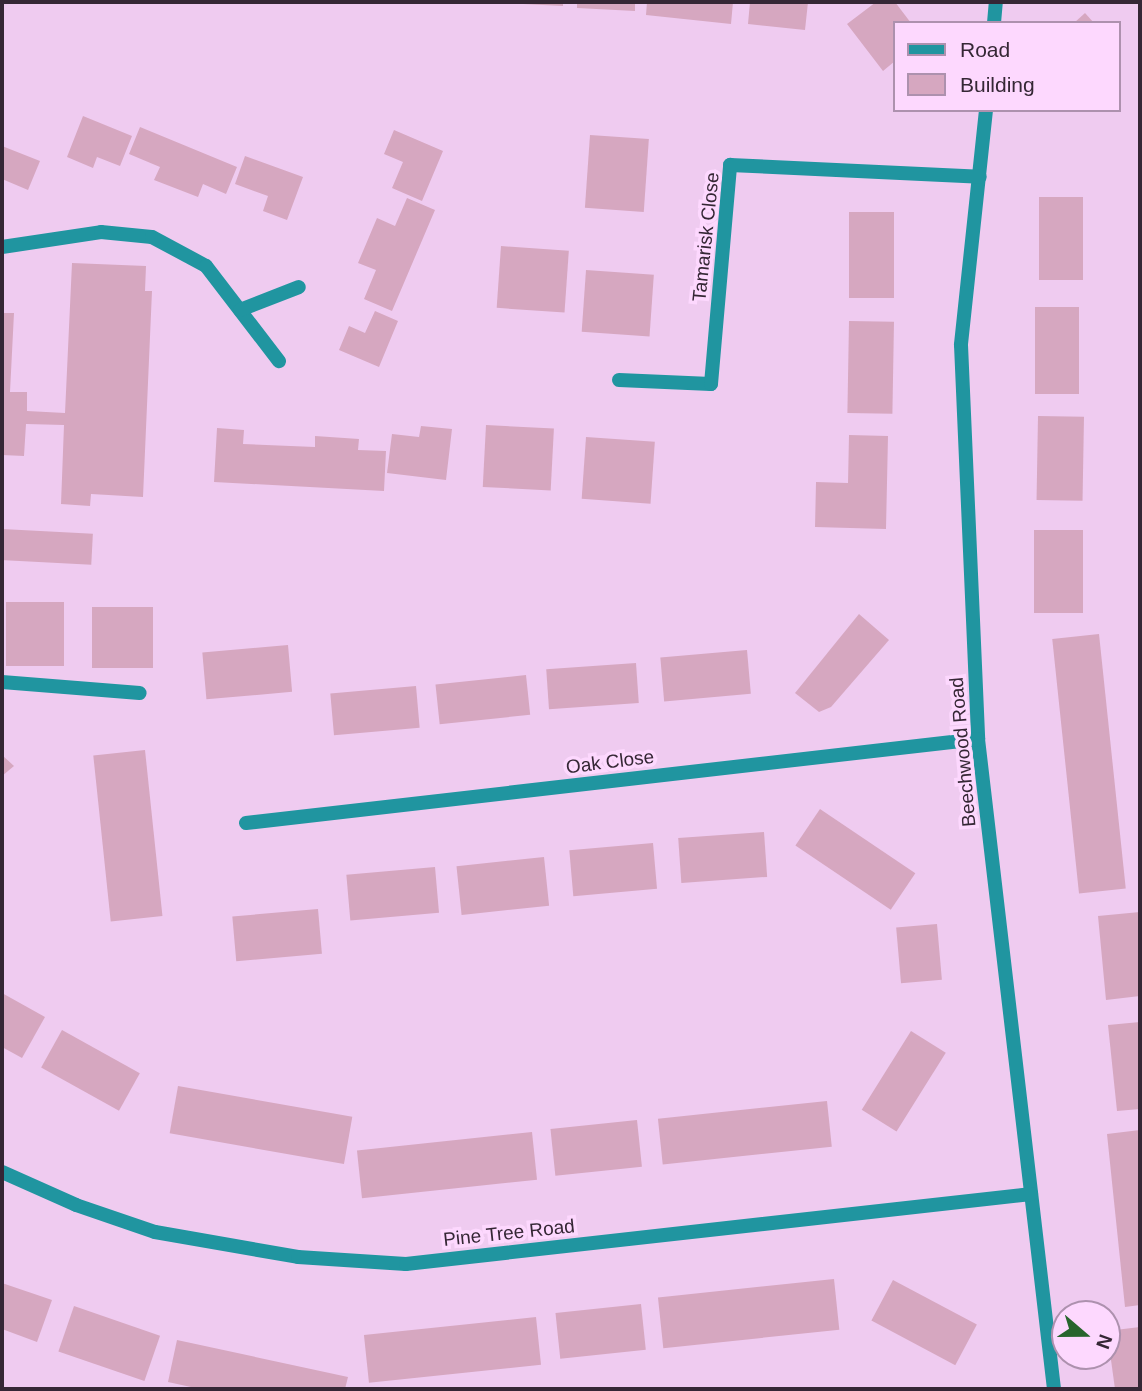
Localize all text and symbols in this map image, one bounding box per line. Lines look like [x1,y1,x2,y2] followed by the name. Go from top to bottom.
[894,21,1121,112] legend
[960,38,1010,61] text: Road
[960,73,1035,96] text: Building
[688,171,724,303] street label: Tamarisk Close
[945,676,981,828] street label: Beechwood Road
[565,745,655,779] street label: Oak Close
[442,1215,576,1251] street label: Pine Tree Road
[1051,1300,1121,1370] north arrow
[1092,1332,1117,1352] text: N

